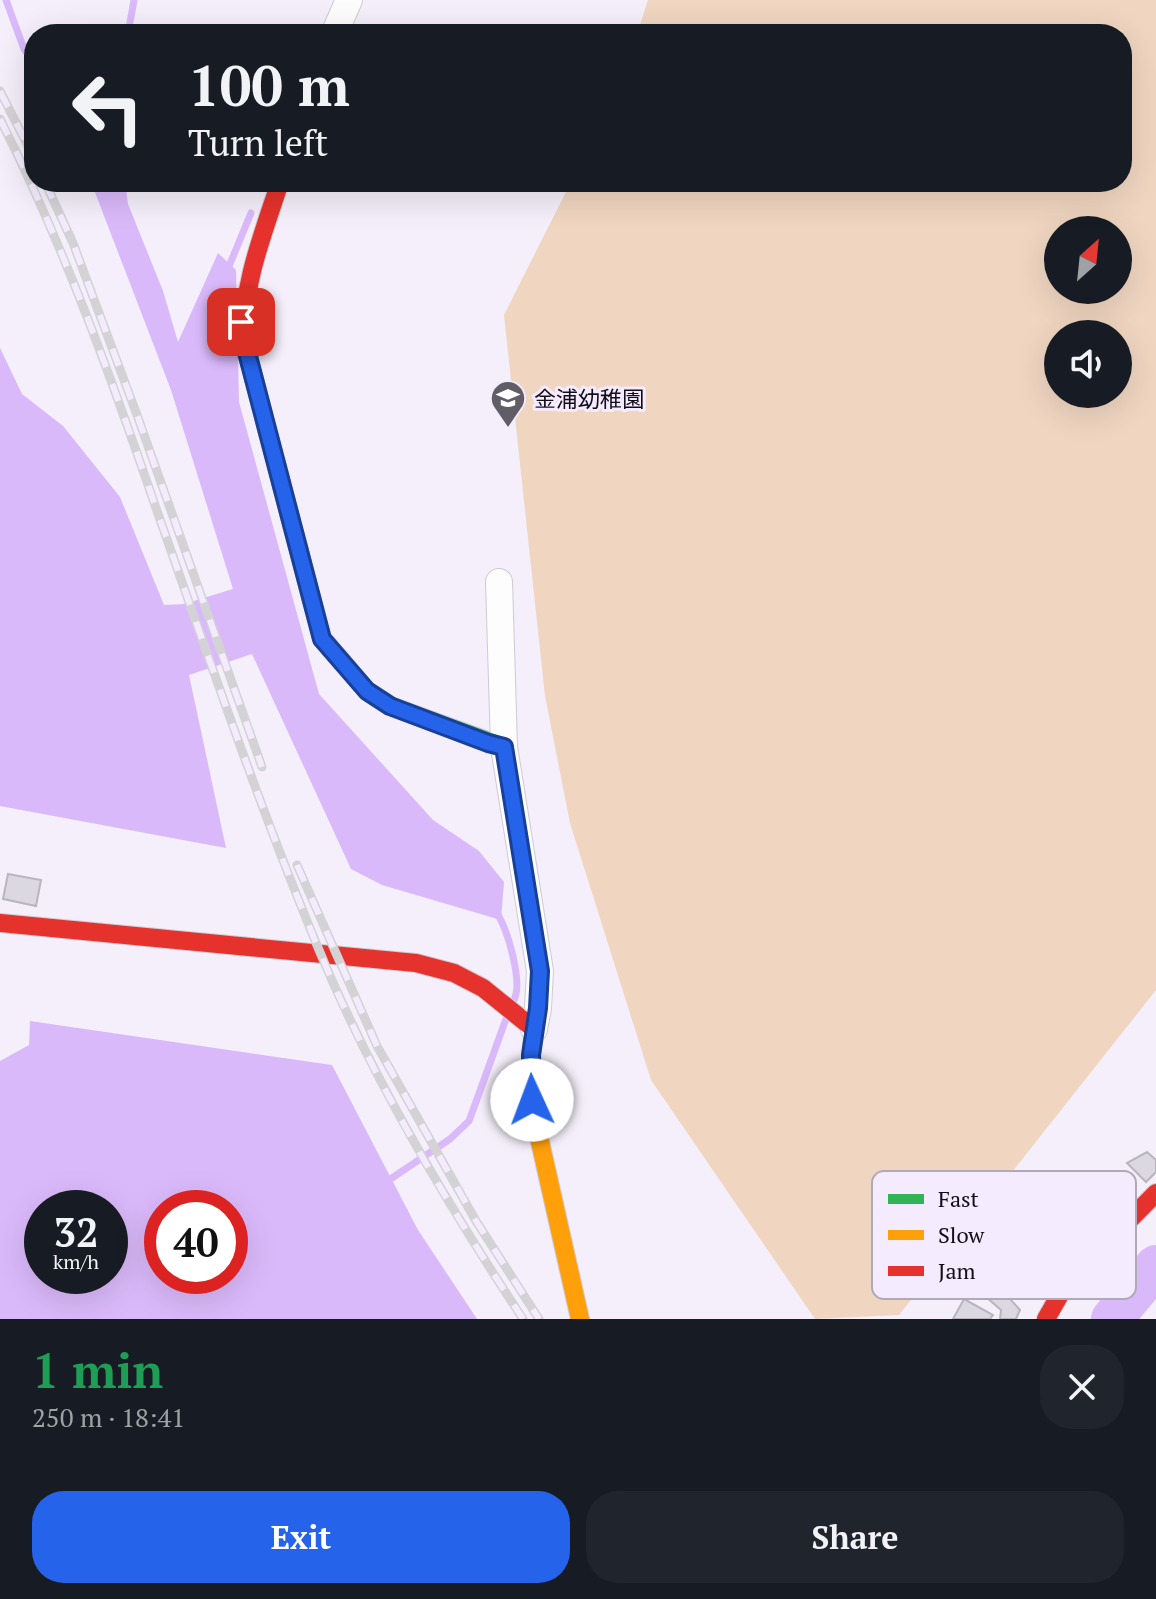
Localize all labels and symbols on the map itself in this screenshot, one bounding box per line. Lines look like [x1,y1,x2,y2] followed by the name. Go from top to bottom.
[1044,216,1132,304] north arrow
[207,288,275,356] pin
[489,379,527,429] school or university icon: 金浦幼稚園
[534,384,644,413] place label: 金浦幼稚園
[490,1058,574,1142] position arrow
[872,1171,1136,1299] legend
[938,1184,979,1213] text: Fast
[144,1190,248,1294] speed limit sign: 40
[938,1220,985,1249] text: Slow
[938,1256,976,1285] text: Jam

